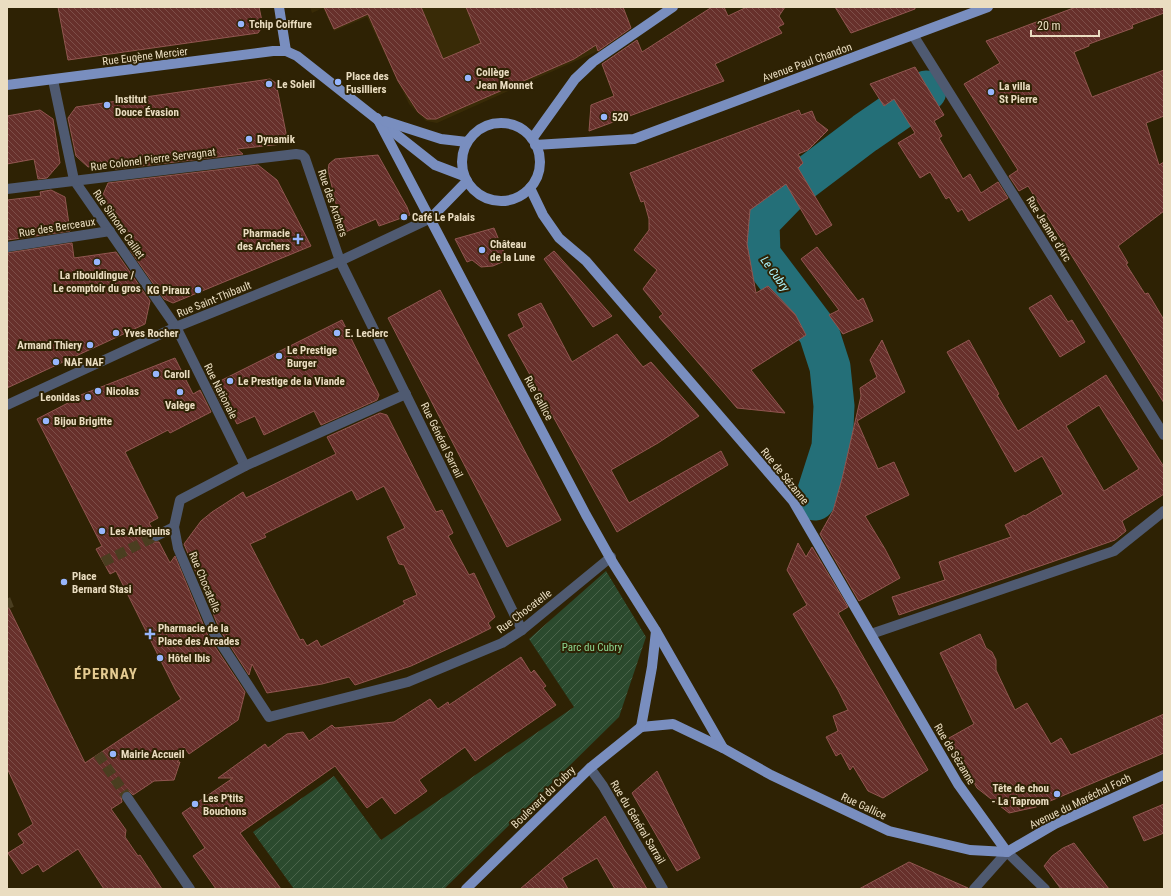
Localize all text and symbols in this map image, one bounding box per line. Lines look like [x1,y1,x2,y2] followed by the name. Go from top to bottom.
[1031,12,1099,38] scale bar
[249,18,312,31] place label: Tchip Coiffure
[236,19,246,29] marker: Tchip Coiffure
[1037,19,1061,33] text: 20 m
[761,40,854,85] street label: Avenue Paul Chandon
[102,45,189,68] street label: Rue Eugène Mercier
[476,66,534,92] place label: Collège Jean Monnet
[346,70,389,96] place label: Place des Fusilliers
[463,73,473,83] marker: Collège Jean Monnet
[333,77,343,87] marker: Place des Fusilliers
[277,78,315,91] place label: Le Soleil
[264,79,274,89] marker: Le Soleil
[999,80,1038,106] place label: La villa St Pierre
[986,87,996,97] marker: La villa St Pierre
[115,93,179,119] place label: Institut Douce Évasion
[102,100,112,110] marker: Institut Douce Évasion
[612,111,629,124] place label: 520
[599,112,609,122] marker: 520
[257,133,296,146] place label: Dynamik
[244,134,254,144] marker: Dynamik
[90,145,216,174] street label: Rue Colonel Pierre Servagnat
[315,168,350,239] street label: Rue des Archers
[90,187,147,261] street label: Rue Simone Caillet
[1023,194,1074,264] street label: Rue Jeanne d'Arc
[412,211,475,224] place label: Café Le Palais
[399,212,409,222] marker: Café Le Palais
[18,215,96,240] street label: Rue des Berceaux
[237,227,290,253] place label: Pharmacie des Archers
[293,234,303,244] marker: Pharmacie des Archers
[490,238,535,264] place label: Château de la Lune
[477,245,487,255] marker: Château de la Lune
[758,254,793,295] water label: Le Cubry
[92,257,102,267] marker: La ribouldingue / Le comptoir du gros
[53,269,141,295] place label: La ribouldingue / Le comptoir du gros
[175,279,253,320] street label: Rue Saint-Thibault
[147,284,190,297] place label: KG Piraux
[193,285,203,295] marker: KG Piraux
[124,327,179,340] place label: Yves Rocher
[345,327,388,340] place label: E. Leclerc
[111,328,121,338] marker: Yves Rocher
[332,328,342,338] marker: E. Leclerc
[17,339,82,352] place label: Armand Thiery
[85,340,95,350] marker: Armand Thiery
[287,344,337,370] place label: Le Prestige Burger
[274,351,284,361] marker: Le Prestige Burger
[64,356,104,369] place label: NAF NAF
[51,357,61,367] marker: NAF NAF
[201,361,240,421] street label: Rue Nationale
[164,368,190,381] place label: Caroll
[151,369,161,379] marker: Caroll
[521,374,556,423] street label: Rue Gallice
[238,375,345,388] place label: Le Prestige de la Viande
[225,376,235,386] marker: Le Prestige de la Viande
[106,385,139,398] place label: Nicolas
[93,386,103,396] marker: Nicolas
[175,387,185,397] marker: Valège
[40,391,80,404] place label: Leonidas
[83,392,93,402] marker: Leonidas
[165,399,195,412] place label: Valège
[418,400,465,480] street label: Rue Général Sarrail
[54,415,112,428] place label: Bijou Brigitte
[41,416,51,426] marker: Bijou Brigitte
[758,446,811,507] street label: Rue de Sézanne
[110,525,170,538] place label: Les Arlequins
[97,526,107,536] marker: Les Arlequins
[186,550,223,615] street label: Rue Chocatelle
[72,570,132,596] place label: Place Bernard Stasi
[59,577,69,587] marker: Place Bernard Stasi
[494,587,554,636] street label: Rue Chocatelle
[158,622,239,648] place label: Pharmacie de la Place des Arcades
[145,629,155,639] marker: Pharmacie de la Place des Arcades
[562,641,623,654] park label: Parc du Cubry
[168,652,210,665] place label: Hôtel Ibis
[155,653,165,663] marker: Hôtel Ibis
[74,665,138,683] district label: ÉPERNAY
[931,721,978,787] street label: Rue de Sézanne
[121,748,185,761] place label: Mairie Accueil
[108,749,118,759] marker: Mairie Accueil
[509,763,578,831] street label: Boulevard du Cubry
[1027,771,1133,832] street label: Avenue du Maréchal Foch
[607,778,668,867] street label: Rue du Général Sarrail
[992,782,1049,808] place label: Tête de chou - La Taproom
[1052,789,1062,799] marker: Tête de chou - La Taproom
[839,790,888,823] street label: Rue Gallice
[203,792,246,818] place label: Les P'tits Bouchons
[190,799,200,809] marker: Les P'tits Bouchons

